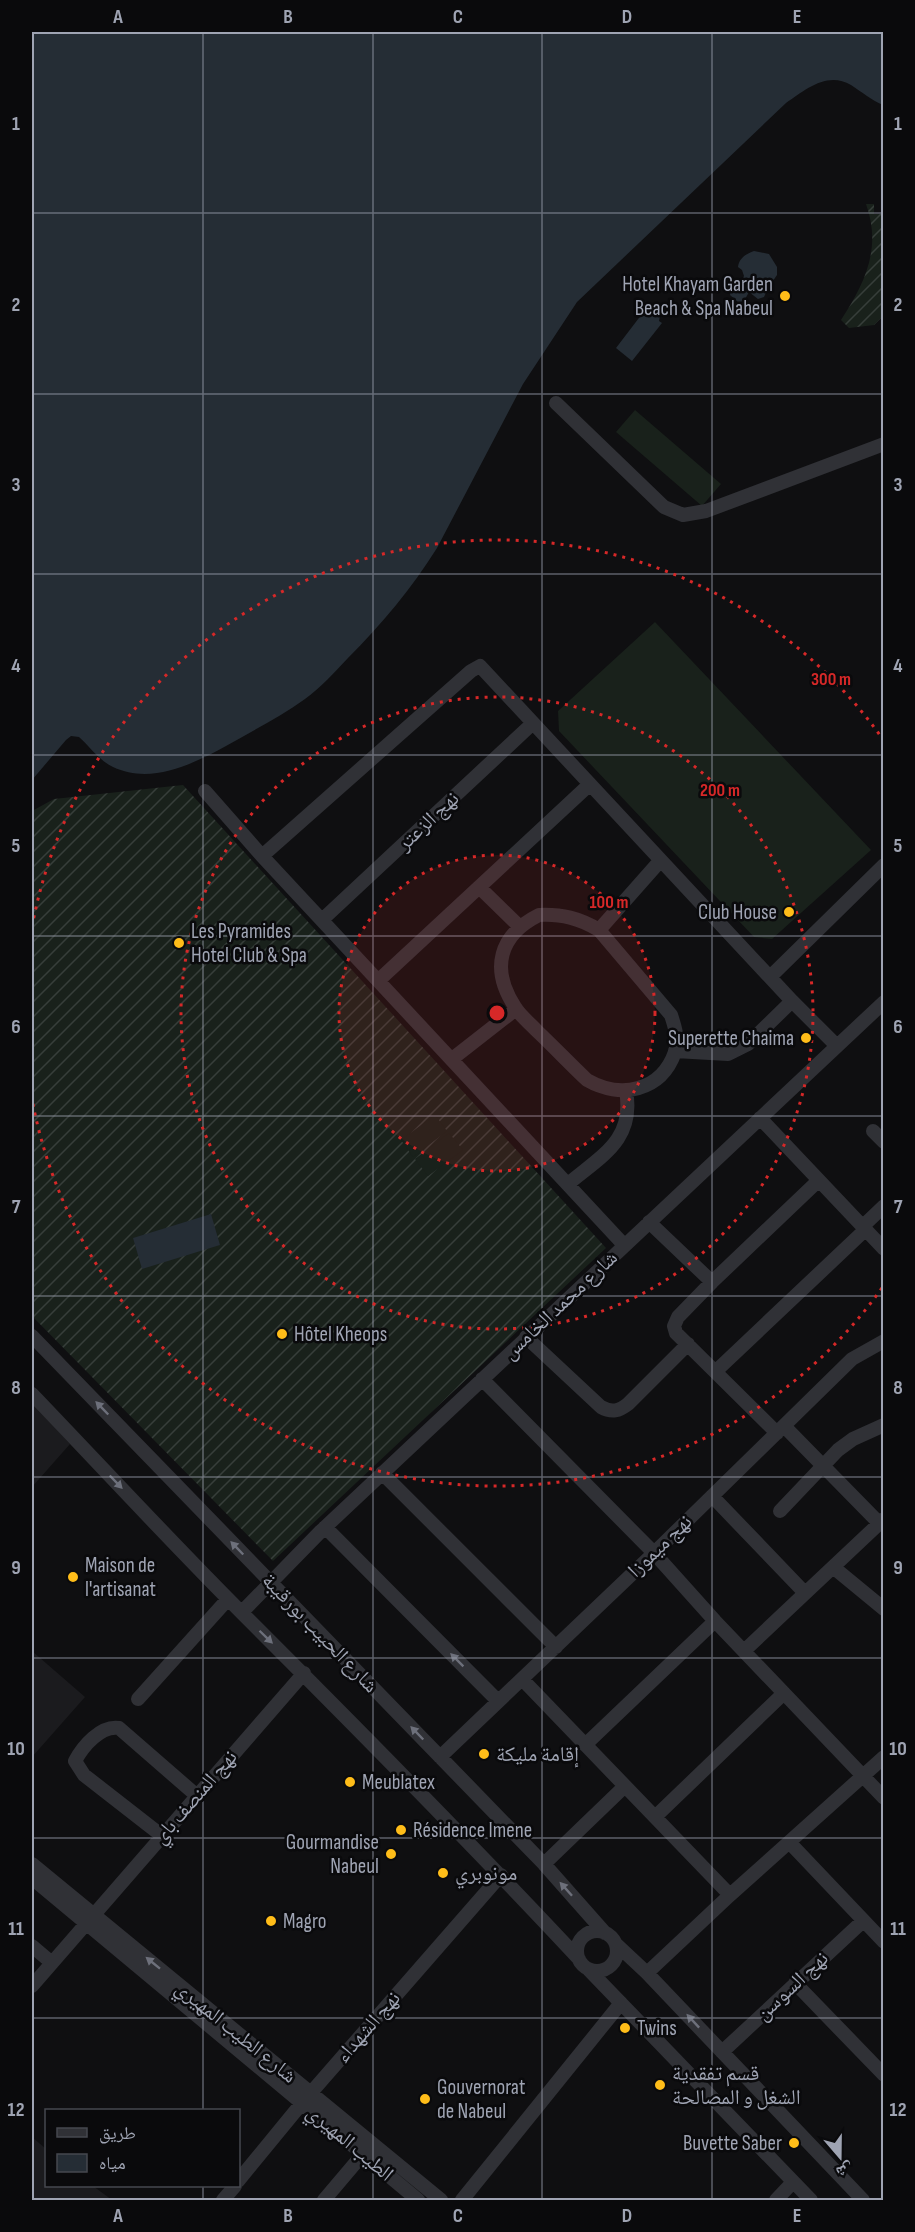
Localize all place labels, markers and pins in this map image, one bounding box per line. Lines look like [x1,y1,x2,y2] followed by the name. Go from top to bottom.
[622,272,773,321] place label: Hotel Khayam Garden Beach & Spa Nabeul
[778,289,792,303] marker: Hotel Khayam Garden Beach & Spa Nabeul
[698,900,777,925] place label: Club House
[782,905,796,919] marker: Club House
[191,919,307,968] place label: Les Pyramides Hotel Club & Spa
[172,936,186,950] marker: Les Pyramides Hotel Club & Spa
[487,1003,507,1023] centre of rings
[668,1026,794,1051] place label: Superette Chaima
[799,1031,813,1045] marker: Superette Chaima
[294,1322,387,1347] place label: Hôtel Kheops
[275,1327,289,1341] marker: Hôtel Kheops
[85,1553,156,1602] place label: Maison de l'artisanat
[66,1570,80,1584] marker: Maison de l'artisanat
[496,1742,579,1768] place label: إقامة مليكة
[477,1747,491,1761] marker: إقامة مليكة
[362,1770,435,1795] place label: Meublatex
[343,1775,357,1789] marker: Meublatex
[413,1818,532,1843] place label: Résidence Imene
[394,1823,408,1837] marker: Résidence Imene
[286,1830,379,1879] place label: Gourmandise Nabeul
[384,1847,398,1861] marker: Gourmandise Nabeul
[455,1861,517,1889] place label: مونوبري
[436,1866,450,1880] marker: مونوبري
[283,1909,326,1934] place label: Magro
[264,1914,278,1928] marker: Magro
[637,2016,677,2041] place label: Twins
[618,2021,632,2035] marker: Twins
[672,2061,801,2110] place label: قسم تفقدية الشغل و المصالحة
[437,2075,525,2124] place label: Gouvernorat de Nabeul
[653,2078,667,2092] marker: قسم تفقدية الشغل و المصالحة
[418,2092,432,2106] marker: Gouvernorat de Nabeul
[683,2131,782,2156] place label: Buvette Saber
[787,2136,801,2150] marker: Buvette Saber

